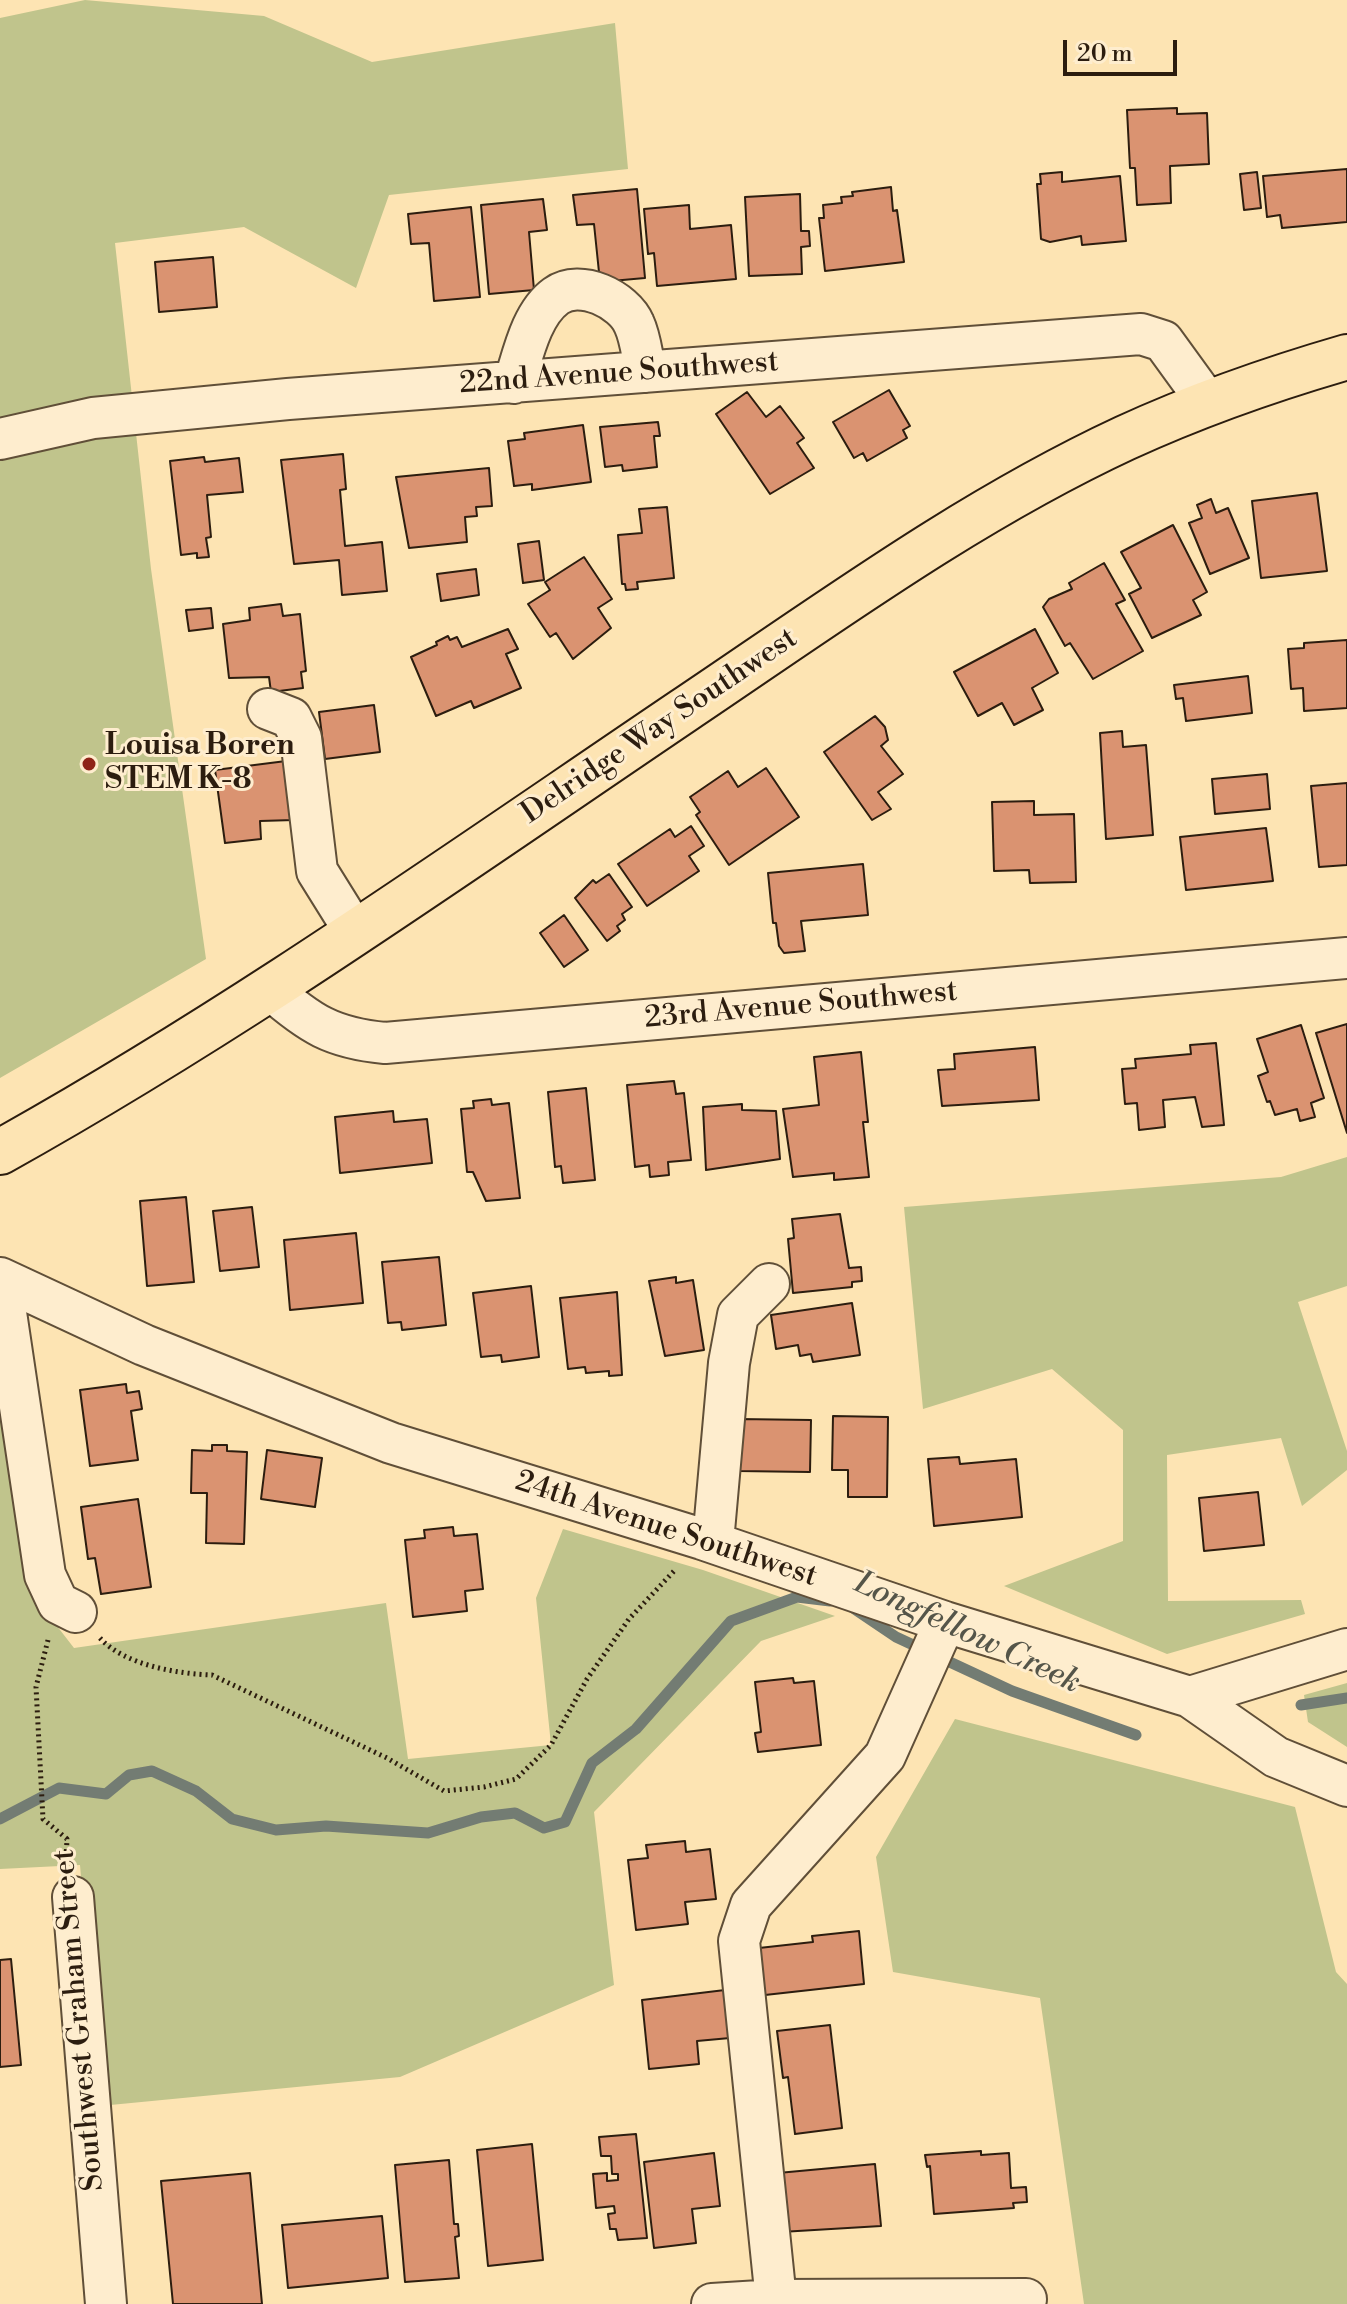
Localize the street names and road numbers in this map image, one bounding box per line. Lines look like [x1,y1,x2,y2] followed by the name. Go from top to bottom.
[458,345,780,403] street label: 22nd Avenue Southwest
[515,621,805,833] street label: Delridge Way Southwest
[643,974,959,1038] street label: 23rd Avenue Southwest
[511,1464,821,1596] street label: 24th Avenue Southwest
[47,1848,113,2192] street label: Southwest Graham Street

